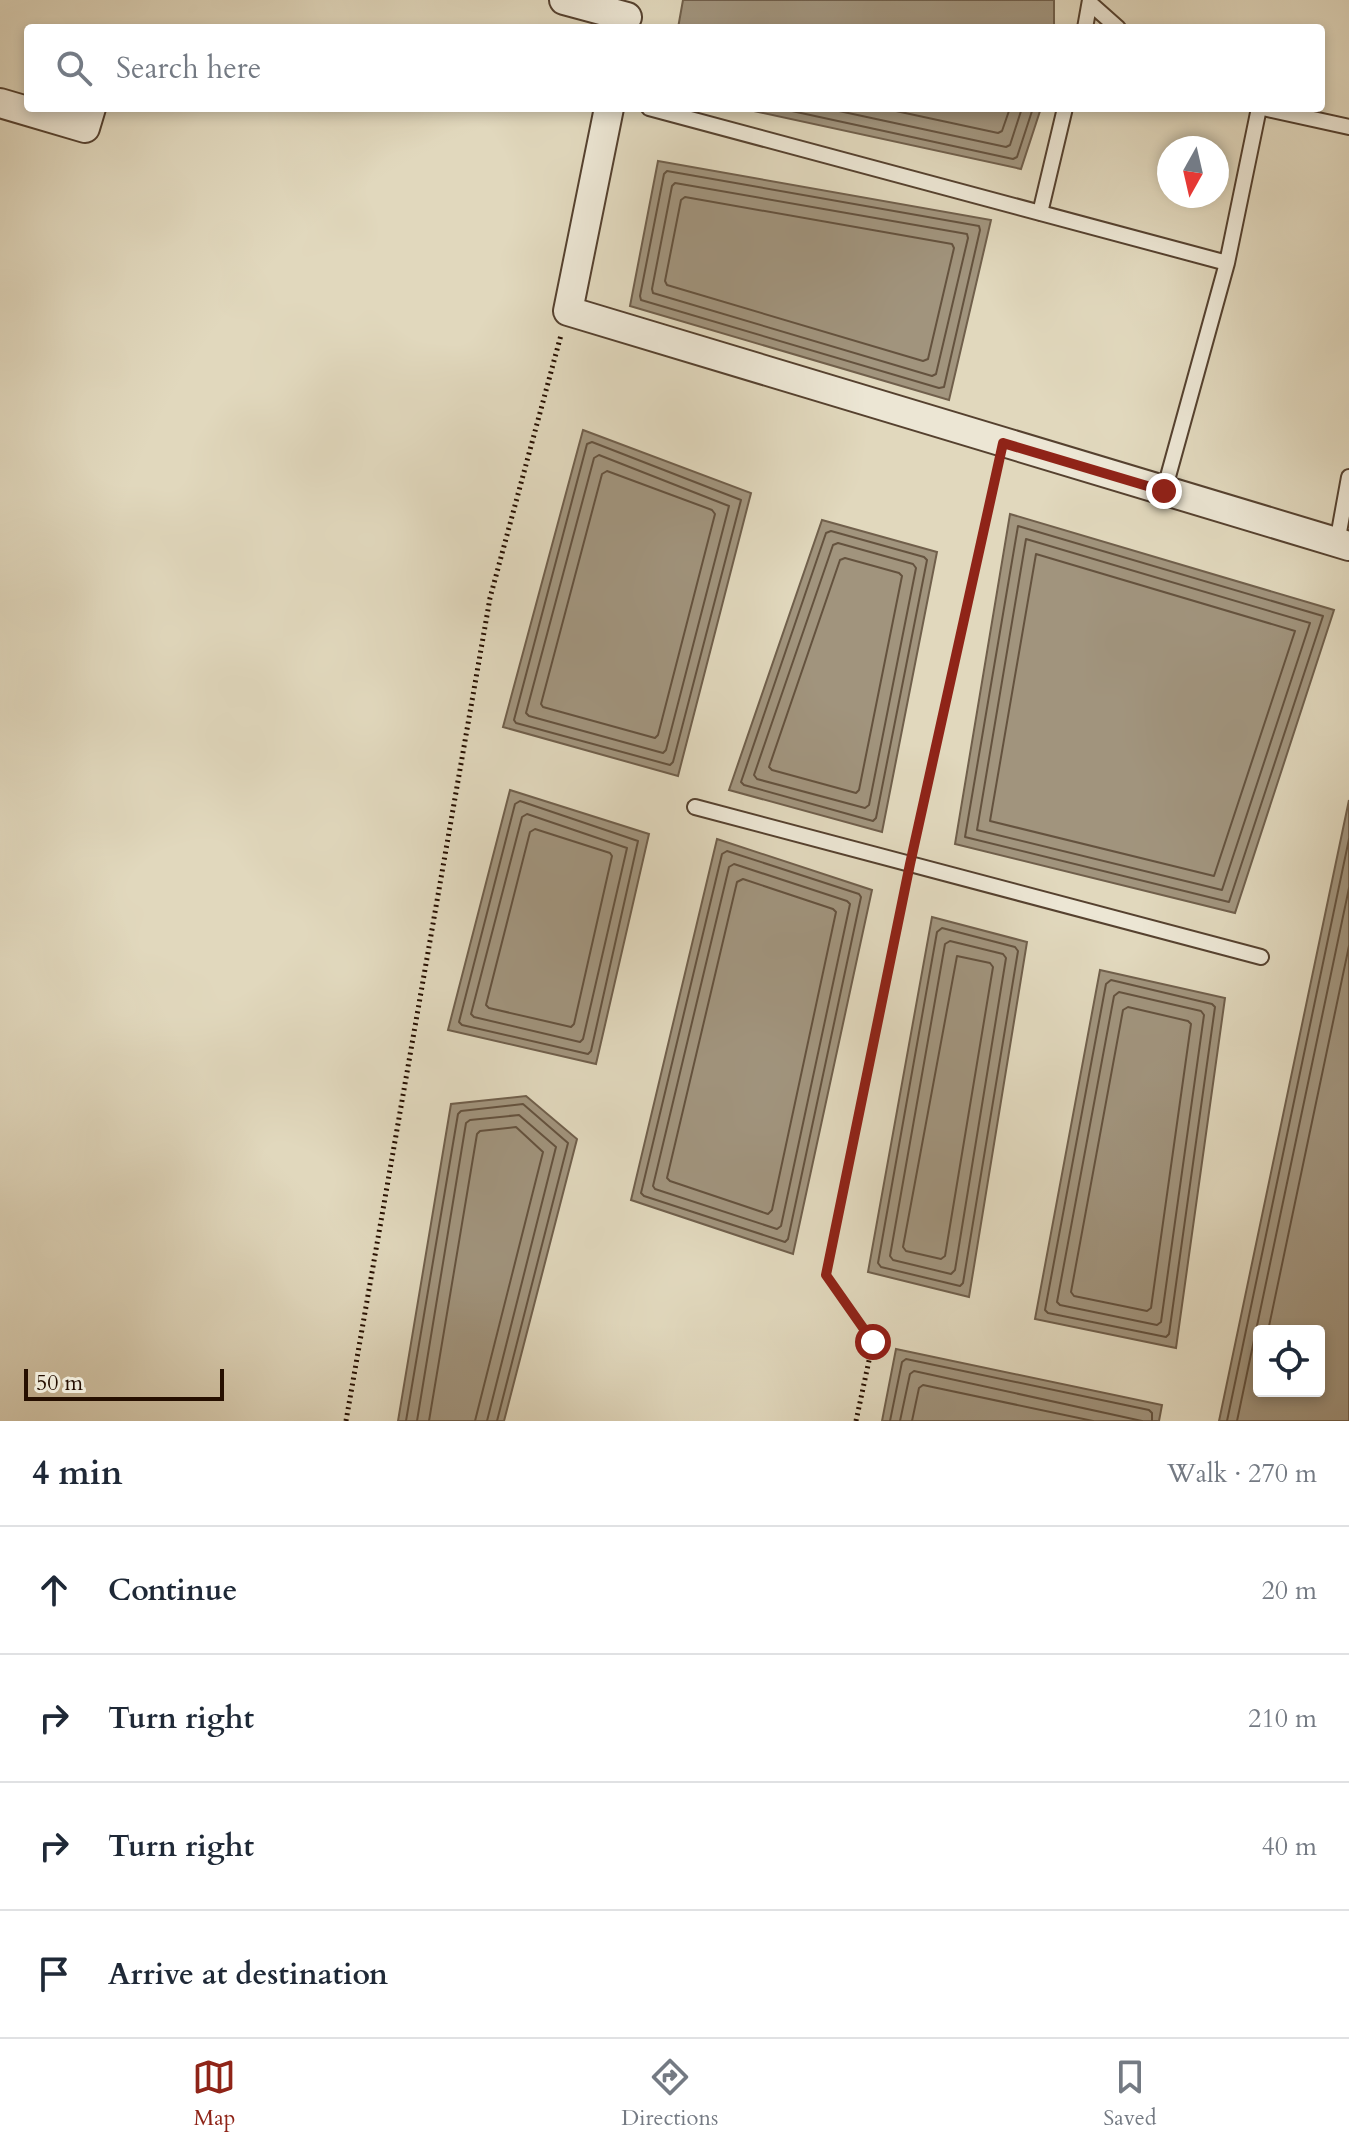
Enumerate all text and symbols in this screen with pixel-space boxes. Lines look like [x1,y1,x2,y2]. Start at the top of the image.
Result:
search box [24,24,1325,112]
icon: search [52,46,96,90]
text: Search here [116,48,261,89]
north arrow [1157,136,1229,208]
route end [1146,473,1182,509]
route start [855,1324,891,1360]
map controls [1253,1325,1325,1397]
button: locate [1253,1325,1325,1397]
scale bar [24,1365,224,1401]
text: 50 m [36,1368,83,1398]
text: 4 min [32,1450,123,1496]
text: Walk · 270 m [1167,1456,1317,1491]
icon: ahead [32,1568,76,1612]
text: Continue [108,1570,237,1611]
text: 20 m [1261,1573,1317,1608]
icon: right [32,1696,76,1740]
text: Turn right [108,1698,254,1739]
text: 210 m [1248,1701,1317,1736]
icon: right [32,1824,76,1868]
text: Turn right [108,1826,254,1867]
text: 40 m [1261,1829,1317,1864]
icon: arrive [32,1952,76,1996]
text: Arrive at destination [108,1954,388,1995]
tab: Map [192,2055,236,2133]
tab: Directions [621,2055,718,2133]
tab: Saved [1103,2055,1157,2133]

